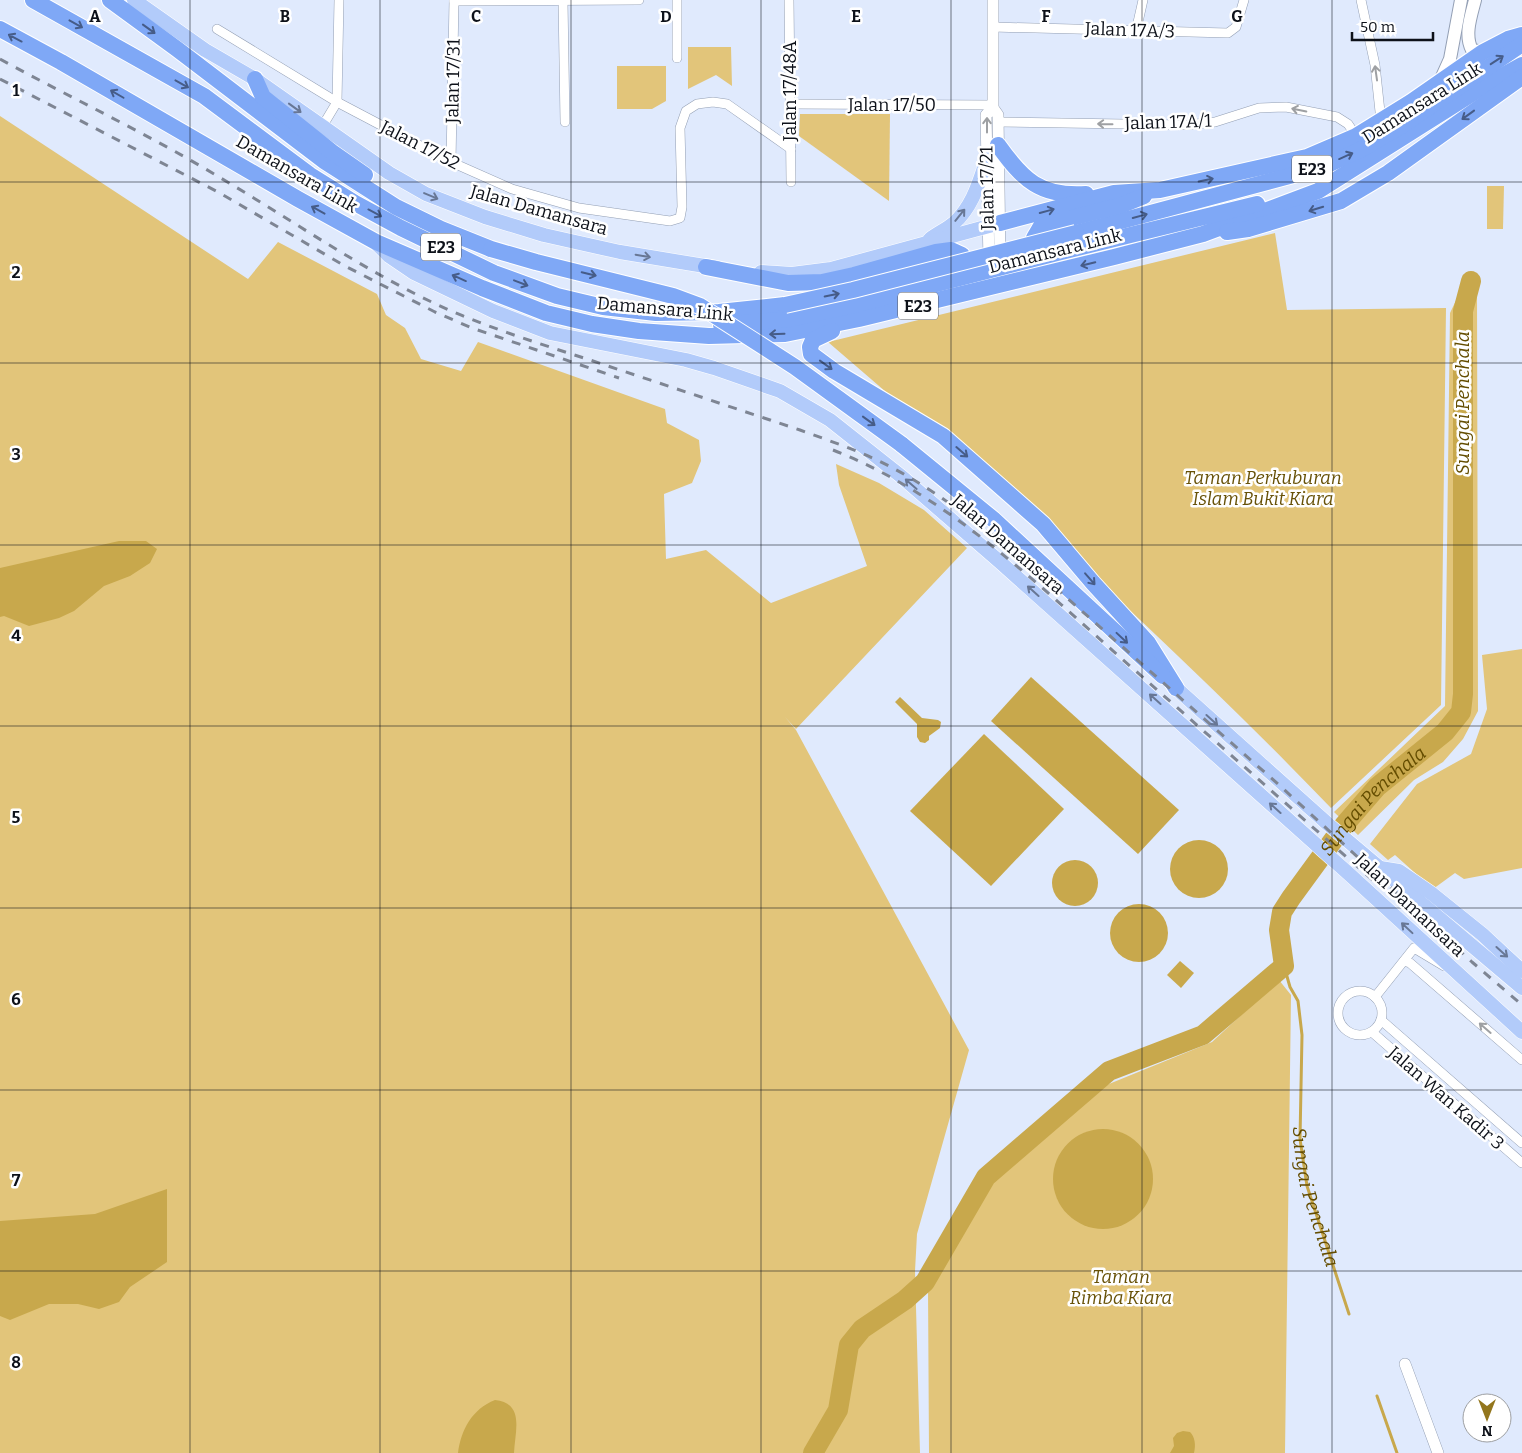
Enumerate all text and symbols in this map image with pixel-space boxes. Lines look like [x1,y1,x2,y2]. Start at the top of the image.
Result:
text: A [89,7,101,26]
text: B [280,7,290,26]
text: C [471,7,481,26]
text: D [660,7,672,26]
text: E [851,7,861,26]
text: F [1042,7,1051,26]
text: G [1231,7,1243,26]
scale bar [1352,10,1433,42]
street label: Jalan 17A/3 [1084,17,1175,43]
text: 50 m [1360,18,1396,36]
one-way arrow [68,19,83,29]
one-way arrow [142,24,156,34]
one-way arrow [9,32,23,42]
street label: Jalan 17/31 [441,38,465,124]
street label: Jalan 17/48A [779,41,801,142]
one-way arrow [1490,55,1504,65]
street label: Damansara Link [1358,57,1486,149]
one-way arrow [1371,65,1381,81]
one-way arrow [174,80,189,89]
text: 1 [13,81,20,100]
one-way arrow [110,88,124,98]
street label: Jalan 17/50 [847,94,936,116]
one-way arrow [288,103,302,113]
one-way arrow [1292,104,1308,114]
street label: Jalan 17A/1 [1123,109,1213,135]
one-way arrow [1462,110,1475,121]
street label: Jalan 17/52 [376,115,463,174]
one-way arrow [982,118,992,134]
one-way arrow [1097,119,1113,129]
street label: Damansara Link [232,130,362,218]
street label: Jalan 17/21 [975,145,999,231]
one-way arrow [1338,151,1353,161]
road number: E23 [1292,156,1332,182]
one-way arrow [1197,175,1213,185]
street label: Jalan Damansara [467,180,610,240]
one-way arrow [423,191,438,201]
one-way arrow [1308,204,1324,214]
one-way arrow [311,205,326,214]
one-way arrow [1038,205,1054,215]
one-way arrow [367,209,381,219]
one-way arrow [954,209,965,222]
one-way arrow [1131,211,1147,220]
street label: Damansara Link [986,224,1125,278]
road number: E23 [421,233,461,260]
one-way arrow [635,251,651,261]
one-way arrow [1080,260,1096,269]
text: 2 [11,263,21,282]
one-way arrow [581,270,597,279]
one-way arrow [452,273,467,283]
one-way arrow [513,279,529,288]
one-way arrow [824,290,840,299]
street label: Damansara Link [596,292,735,326]
road number: E23 [898,292,938,320]
one-way arrow [769,329,786,339]
water label: Sungai Penchala [1451,331,1474,475]
one-way arrow [819,360,833,370]
one-way arrow [862,416,876,426]
text: 3 [11,445,21,464]
one-way arrow [956,447,969,458]
park label: Taman Perkuburan Islam Bukit Kiara [1184,467,1342,510]
one-way arrow [904,479,917,490]
street label: Jalan Damansara [947,489,1069,599]
one-way arrow [1084,572,1096,585]
one-way arrow [1027,585,1040,597]
text: 4 [11,626,21,645]
one-way arrow [1115,632,1128,644]
one-way arrow [1148,693,1161,705]
one-way arrow [1205,715,1218,726]
water label: Sungai Penchala [1315,741,1431,860]
one-way arrow [1269,802,1282,814]
text: 5 [12,808,21,827]
street label: Jalan Damansara [1350,848,1469,961]
one-way arrow [1401,922,1414,934]
one-way arrow [1495,947,1508,958]
text: 6 [11,990,21,1009]
one-way arrow [1479,1023,1492,1034]
street label: Jalan Wan Kadir 3 [1383,1041,1509,1154]
water label: Sungai Penchala [1288,1127,1344,1270]
text: 7 [12,1171,21,1190]
park label: Taman Rimba Kiara [1070,1266,1172,1309]
text: 8 [11,1353,21,1372]
north arrow [1462,1393,1512,1443]
text: N [1481,1422,1492,1439]

